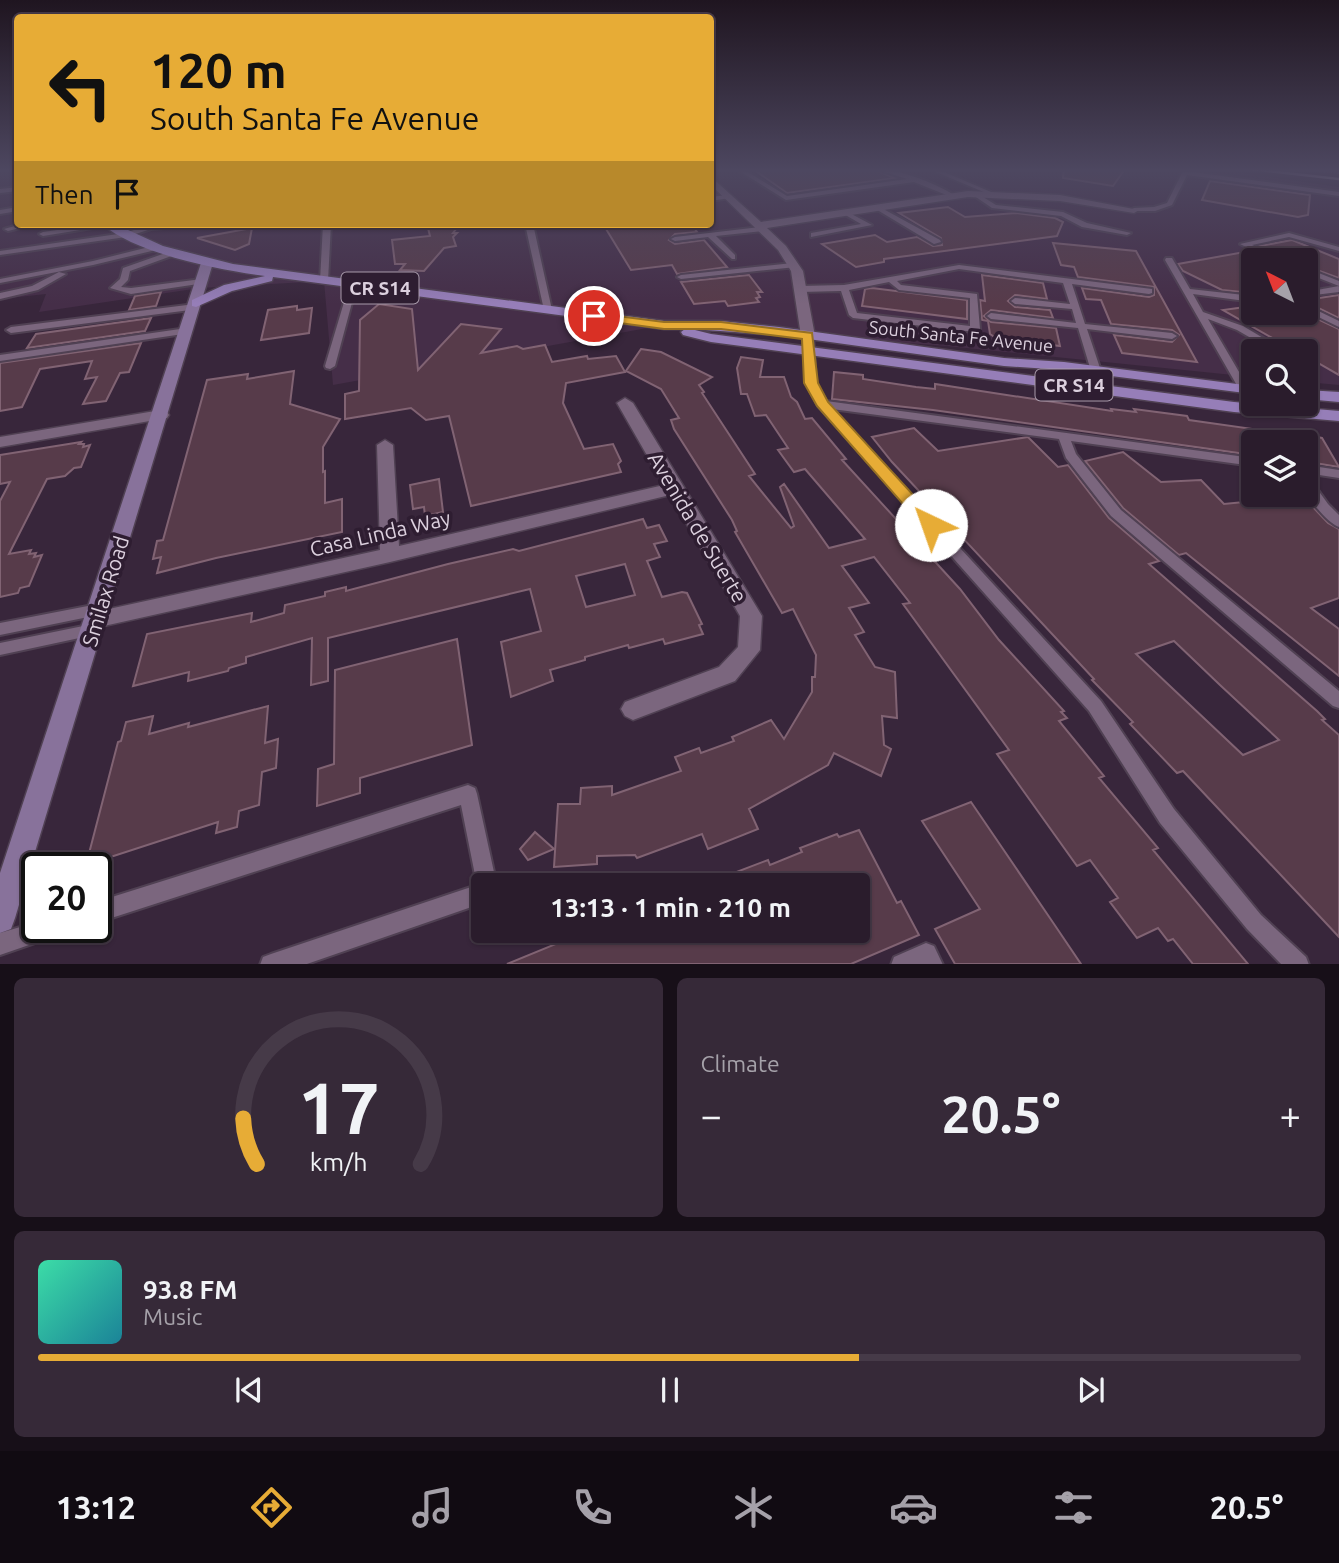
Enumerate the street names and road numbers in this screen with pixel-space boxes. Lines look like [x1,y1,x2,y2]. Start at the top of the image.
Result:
road number: CR S14 [342,272,418,304]
street label: South Santa Fe Avenue [868,316,1054,356]
road number: CR S14 [1036,370,1112,400]
street label: Avenida de Suerte [644,447,752,607]
street label: Casa Linda Way [307,505,453,561]
street label: Smilax Road [77,533,133,649]

